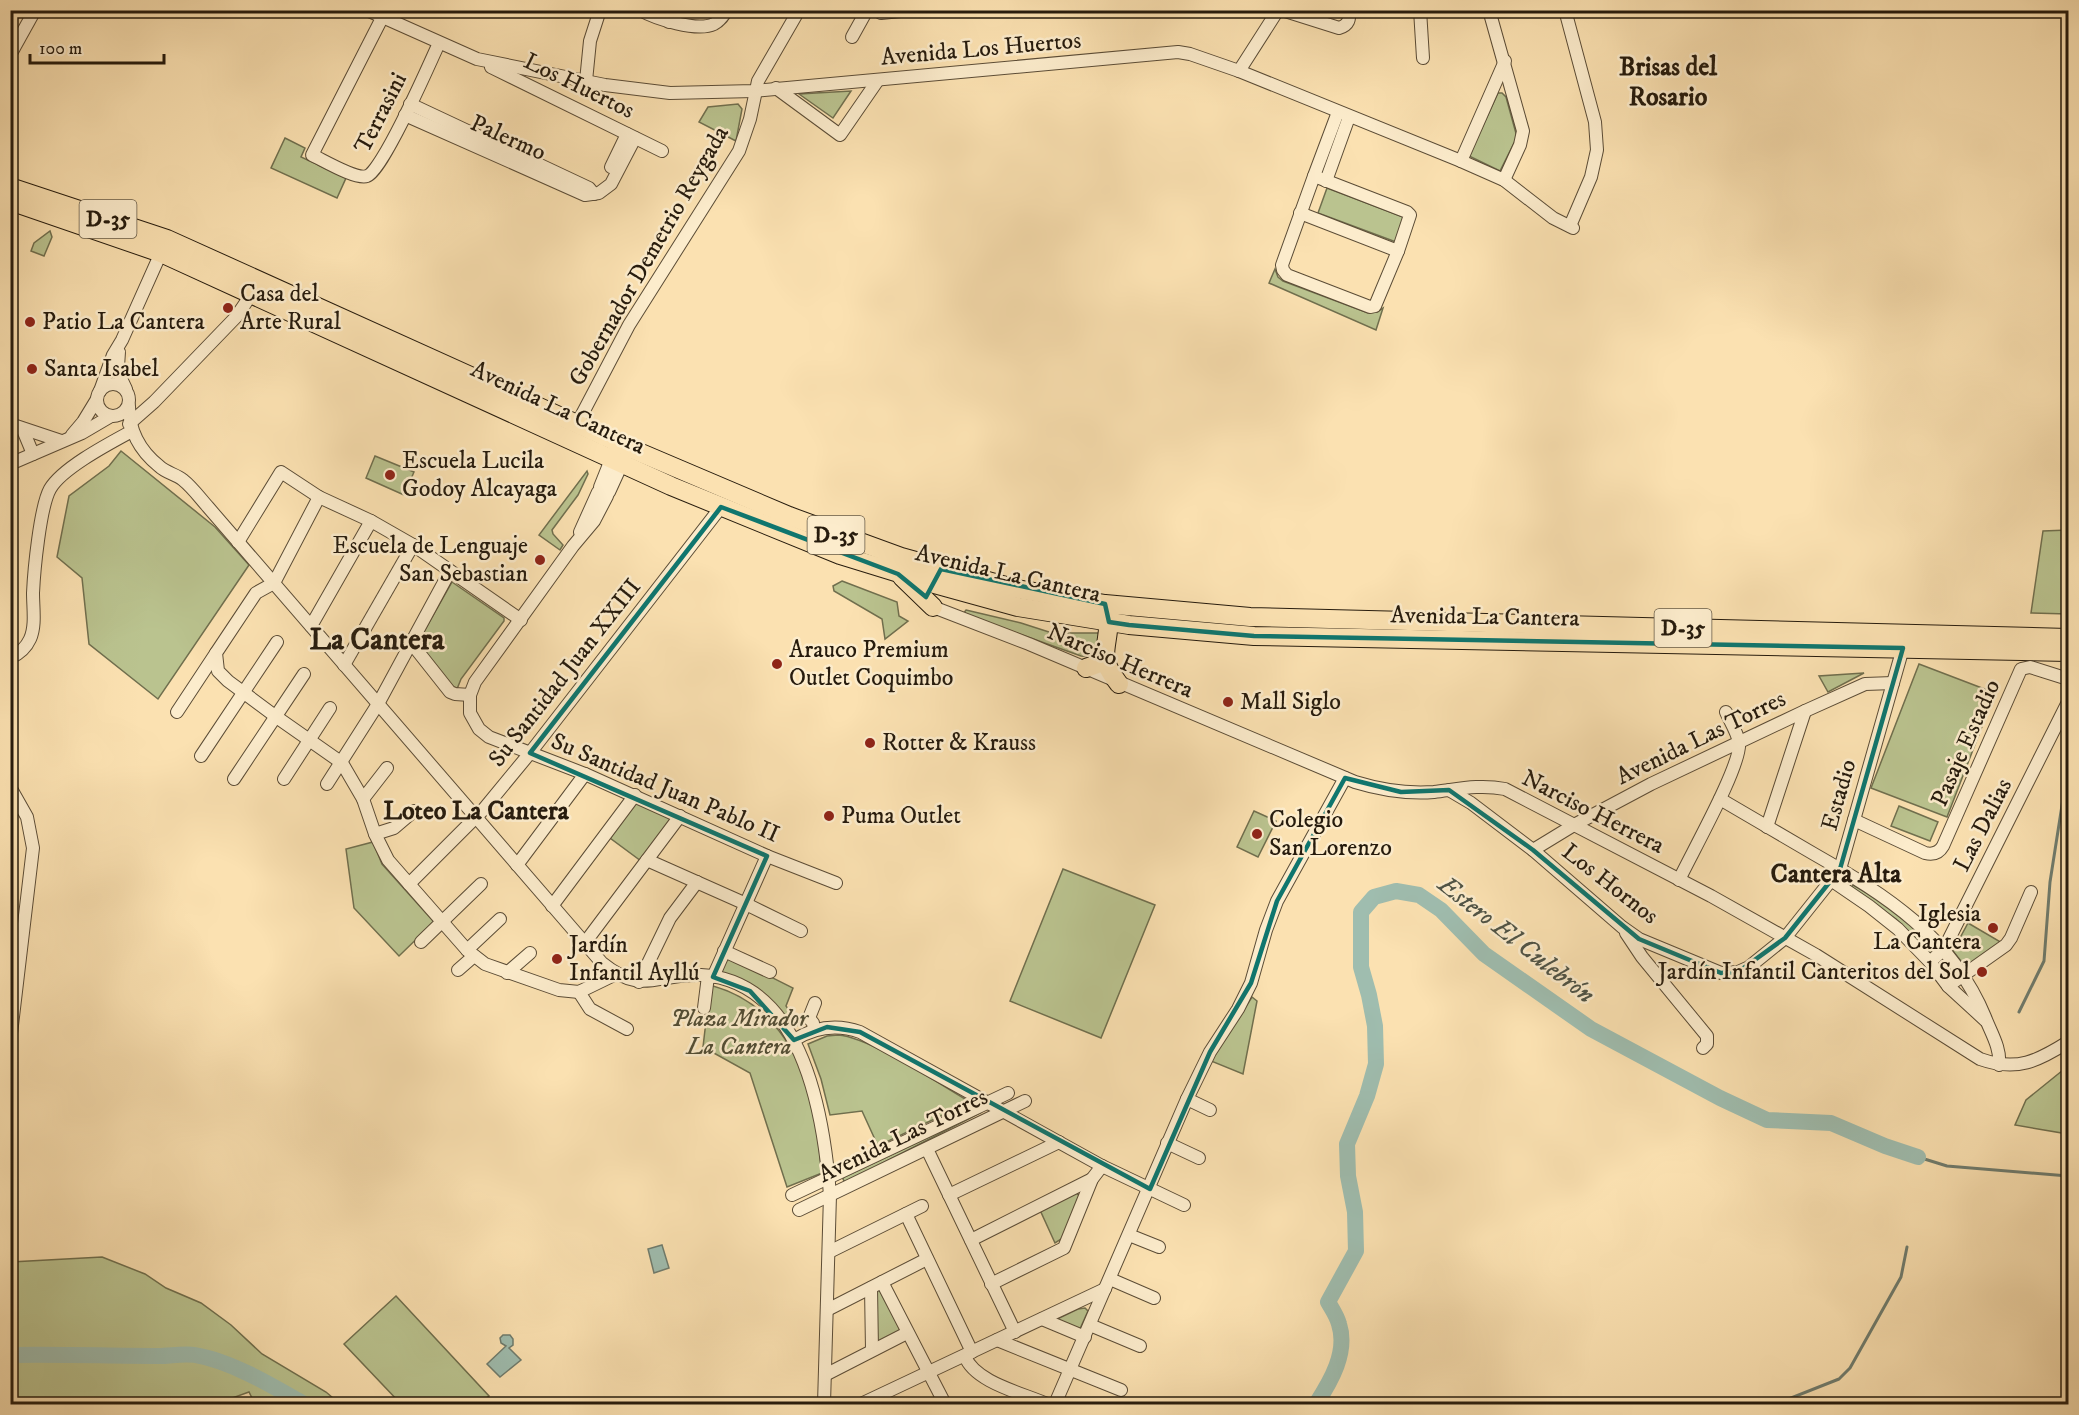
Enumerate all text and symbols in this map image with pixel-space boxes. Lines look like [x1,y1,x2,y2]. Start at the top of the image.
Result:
street label: Avenida Los Huertos [880,25,1082,73]
scale bar [30,27,164,65]
text: 100 m [39,38,82,60]
street label: Los Huertos [519,46,639,126]
district label: Brisas del Rosario [1619,51,1718,114]
street label: Terrasini [348,68,414,158]
street label: Palermo [465,108,551,168]
street label: Gobernador Demetrio Reygada [562,120,736,391]
road number: D-35 [80,200,136,238]
place label: Casa del Arte Rural [240,279,342,337]
marker: Casa del Arte Rural [221,301,235,315]
place label: Patio La Cantera [42,307,206,337]
marker: Patio La Cantera [23,315,37,329]
place label: Santa Isabel [44,354,159,384]
street label: Avenida La Cantera [466,354,651,462]
marker: Santa Isabel [25,362,39,376]
place label: Escuela Lucila Godoy Alcayaga [402,446,558,504]
marker: Escuela Lucila Godoy Alcayaga [383,468,397,482]
road number: D-35 [808,516,864,554]
place label: Escuela de Lenguaje San Sebastian [333,531,528,589]
street label: Avenida La Cantera [912,538,1104,610]
marker: Escuela de Lenguaje San Sebastian [533,553,547,567]
street label: Su Santidad Juan XXIII [482,573,648,773]
street label: Avenida La Cantera [1390,600,1581,634]
road number: D-35 [1654,609,1712,647]
street label: Narciso Herrera [1042,617,1198,706]
district label: La Cantera [310,622,446,659]
place label: Arauco Premium Outlet Coquimbo [789,635,953,693]
marker: Arauco Premium Outlet Coquimbo [770,657,784,671]
street label: Pasaje Estadio [1925,675,2007,811]
street label: Avenida Las Torres [1611,684,1791,792]
place label: Mall Siglo [1240,687,1341,717]
marker: Mall Siglo [1221,695,1235,709]
street label: Su Santidad Juan Pablo II [546,726,784,850]
place label: Rotter & Krauss [882,728,1036,758]
marker: Rotter & Krauss [863,736,877,750]
street label: Estadio [1815,756,1863,834]
street label: Narciso Herrera [1517,763,1670,861]
street label: Las Dalias [1947,773,2019,877]
district label: Loteo La Cantera [383,795,570,828]
place label: Puma Outlet [841,801,961,831]
place label: Colegio San Lorenzo [1269,805,1392,863]
marker: Puma Outlet [822,809,836,823]
marker: Colegio San Lorenzo [1250,827,1264,841]
street label: Los Hornos [1556,837,1664,931]
district label: Cantera Alta [1771,858,1902,891]
water label: Estero El Culebrón [1430,867,1601,1011]
place label: Iglesia La Cantera [1873,899,1982,957]
marker: Iglesia La Cantera [1986,921,2000,935]
place label: Jardín Infantil Ayllú [567,930,700,988]
marker: Jardín Infantil Ayllú [550,952,564,966]
place label: Jardín Infantil Canteritos del Sol [1656,957,1971,987]
marker: Jardín Infantil Canteritos del Sol [1975,965,1989,979]
park label: Plaza Mirador La Cantera [670,1004,810,1062]
street label: Avenida Las Torres [813,1082,993,1190]

